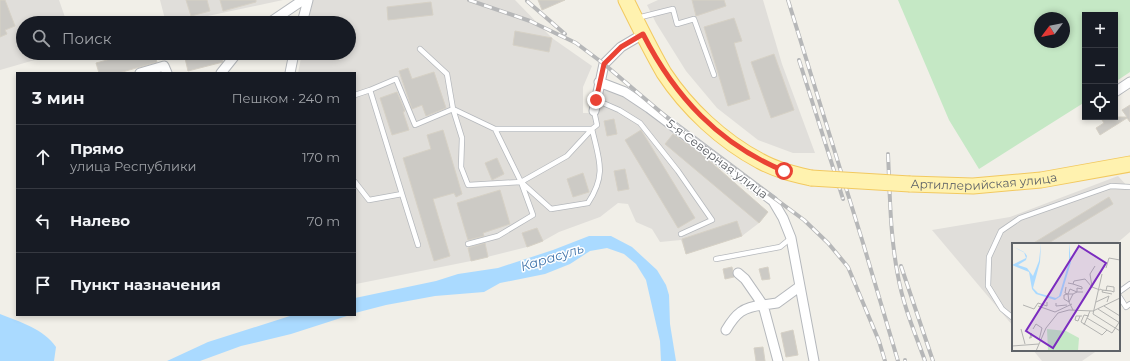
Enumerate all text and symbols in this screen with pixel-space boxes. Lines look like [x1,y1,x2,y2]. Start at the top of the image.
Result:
north arrow [1034,12,1070,48]
map controls [1082,12,1118,120]
button: + [1082,12,1118,48]
search box [16,16,356,60]
icon: search [30,27,52,49]
text: Поиск [62,29,111,48]
button: − [1082,48,1118,84]
button: locate [1082,84,1118,120]
text: 3 мин [32,88,85,108]
text: Пешком · 240 m [232,90,340,106]
route end [587,91,605,109]
street label: 5-я Северная улица [664,116,771,202]
text: Прямо [70,139,124,158]
icon: ahead [32,146,54,168]
text: 170 m [302,149,340,165]
text: улица Республики [70,158,197,174]
route start [775,162,793,180]
street label: Артиллерийская улица [910,169,1058,193]
icon: left [32,210,54,232]
text: Налево [70,211,130,230]
text: 70 m [307,213,340,229]
water label: Карасуль [518,240,586,274]
inset map [1012,243,1120,351]
icon: arrive [32,274,54,296]
text: Пункт назначения [70,275,221,294]

